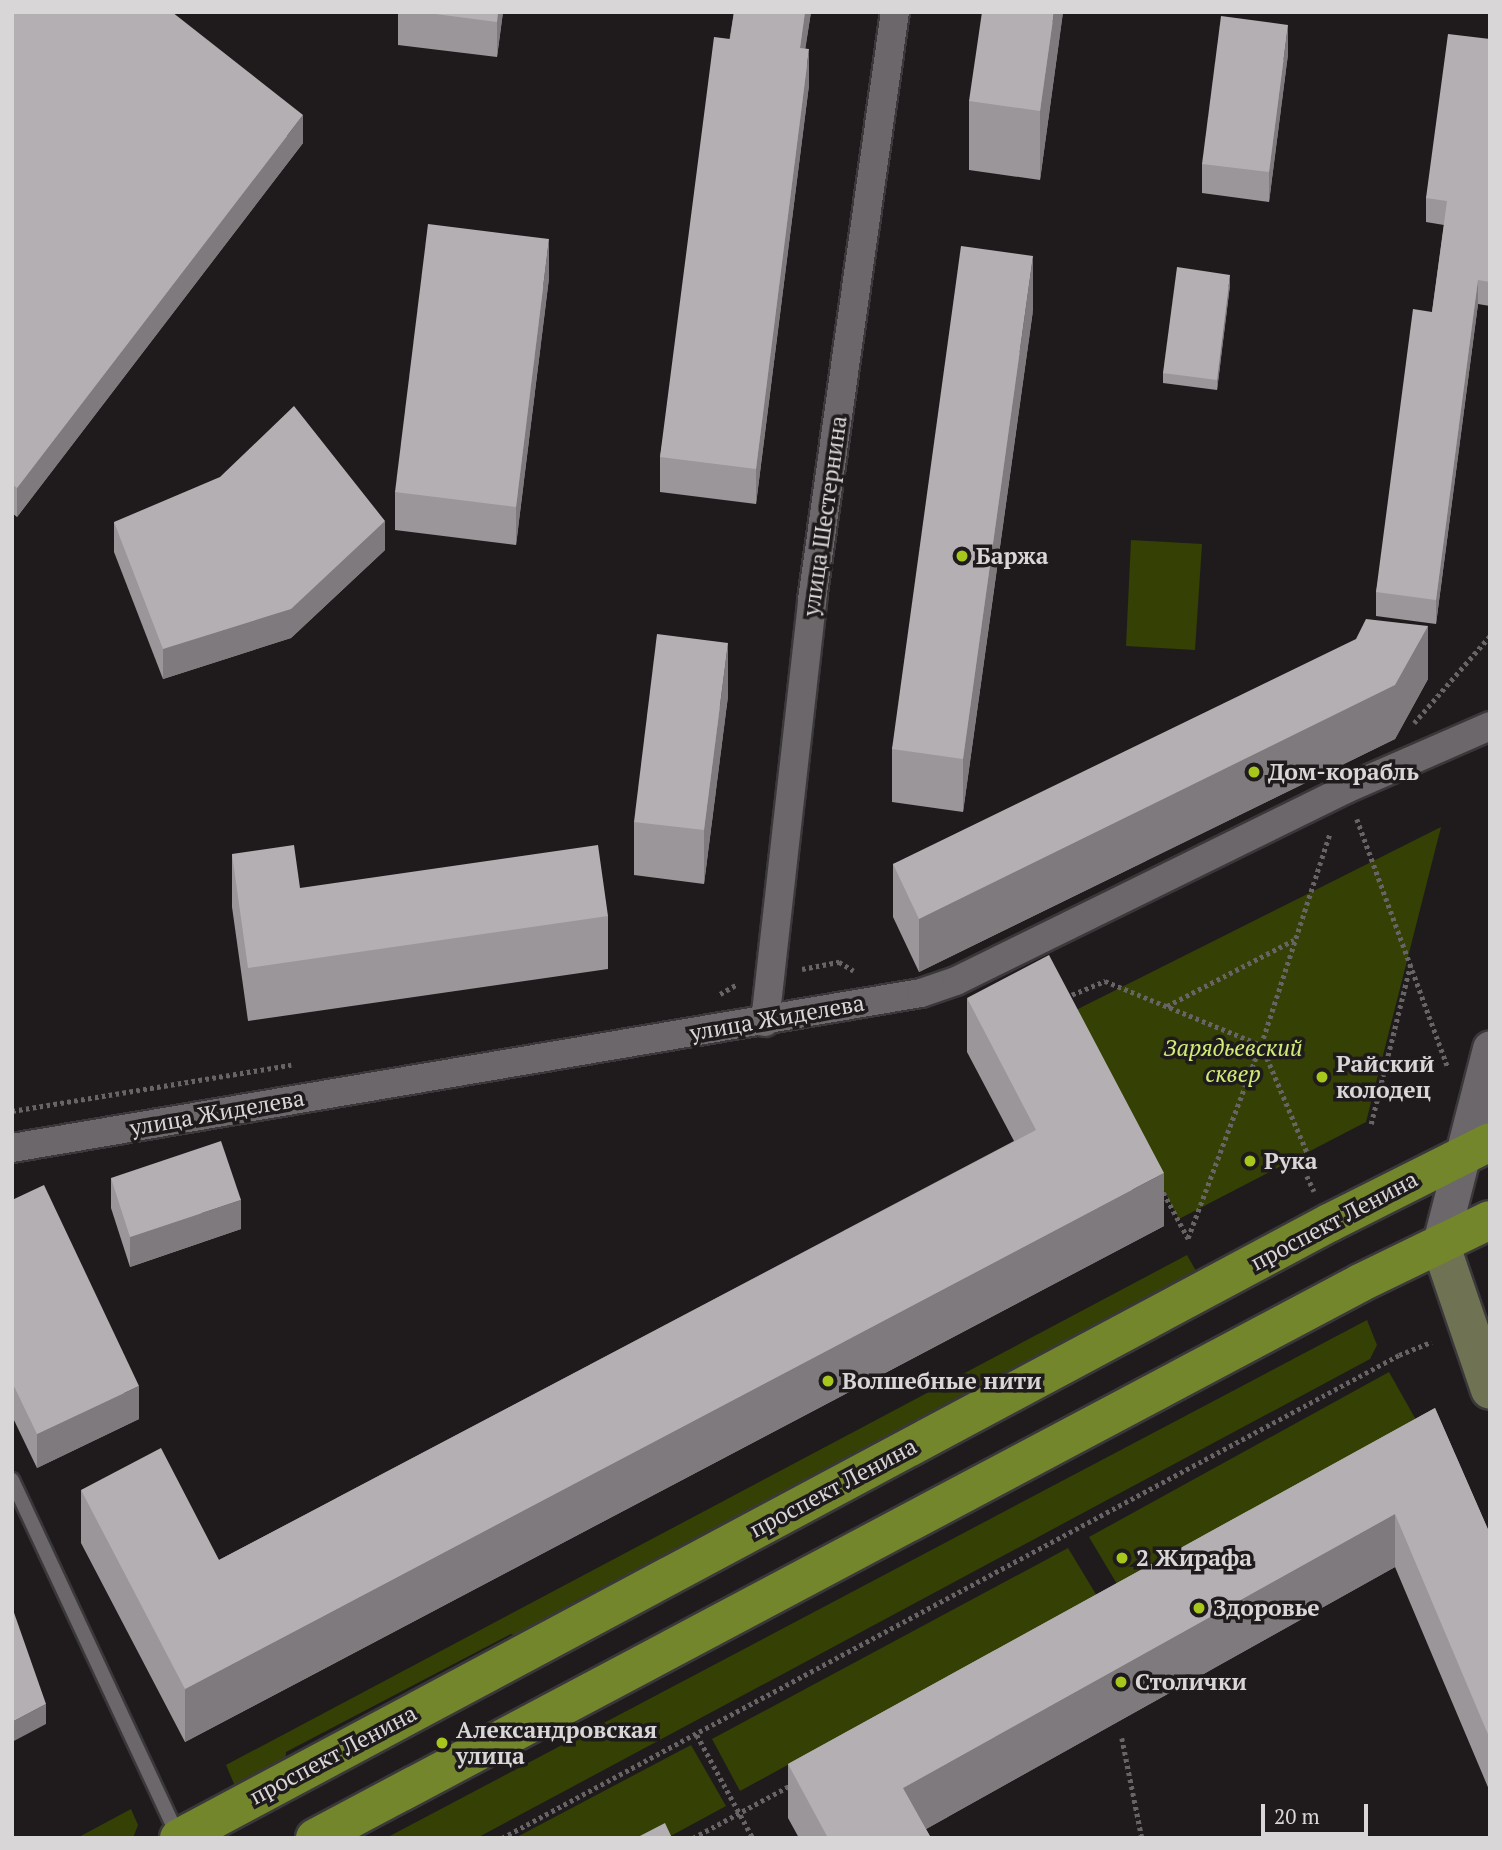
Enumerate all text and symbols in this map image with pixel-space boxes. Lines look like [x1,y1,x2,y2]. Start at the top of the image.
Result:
street label: улица Шестернина [797,414,853,618]
place label: Баржа [976,542,1048,570]
marker: Баржа [954,548,970,564]
place label: Дом-корабль [1268,758,1419,786]
marker: Дом-корабль [1246,764,1262,780]
street label: улица Жиделева [687,989,867,1047]
park label: Зарядьевский сквер [1164,1034,1302,1088]
place label: Райский колодец [1336,1050,1434,1104]
marker: Райский колодец [1314,1069,1330,1085]
street label: улица Жиделева [127,1084,307,1142]
place label: Рука [1264,1147,1318,1175]
marker: Рука [1242,1153,1258,1169]
street label: проспект Ленина [1245,1165,1423,1277]
place label: Волшебные нити [842,1367,1042,1395]
marker: Волшебные нити [820,1373,836,1389]
street label: проспект Ленина [744,1432,922,1544]
place label: 2 Жирафа [1136,1544,1252,1572]
marker: 2 Жирафа [1114,1550,1130,1566]
place label: Здоровье [1213,1594,1320,1622]
marker: Здоровье [1191,1600,1207,1616]
place label: Столички [1135,1668,1247,1696]
marker: Столички [1113,1674,1129,1690]
street label: проспект Ленина [244,1699,422,1811]
place label: Александровская улица [456,1716,657,1770]
marker: Александровская улица [434,1735,450,1751]
scale bar [1264,1790,1371,1834]
text: 20 m [1274,1802,1320,1830]

